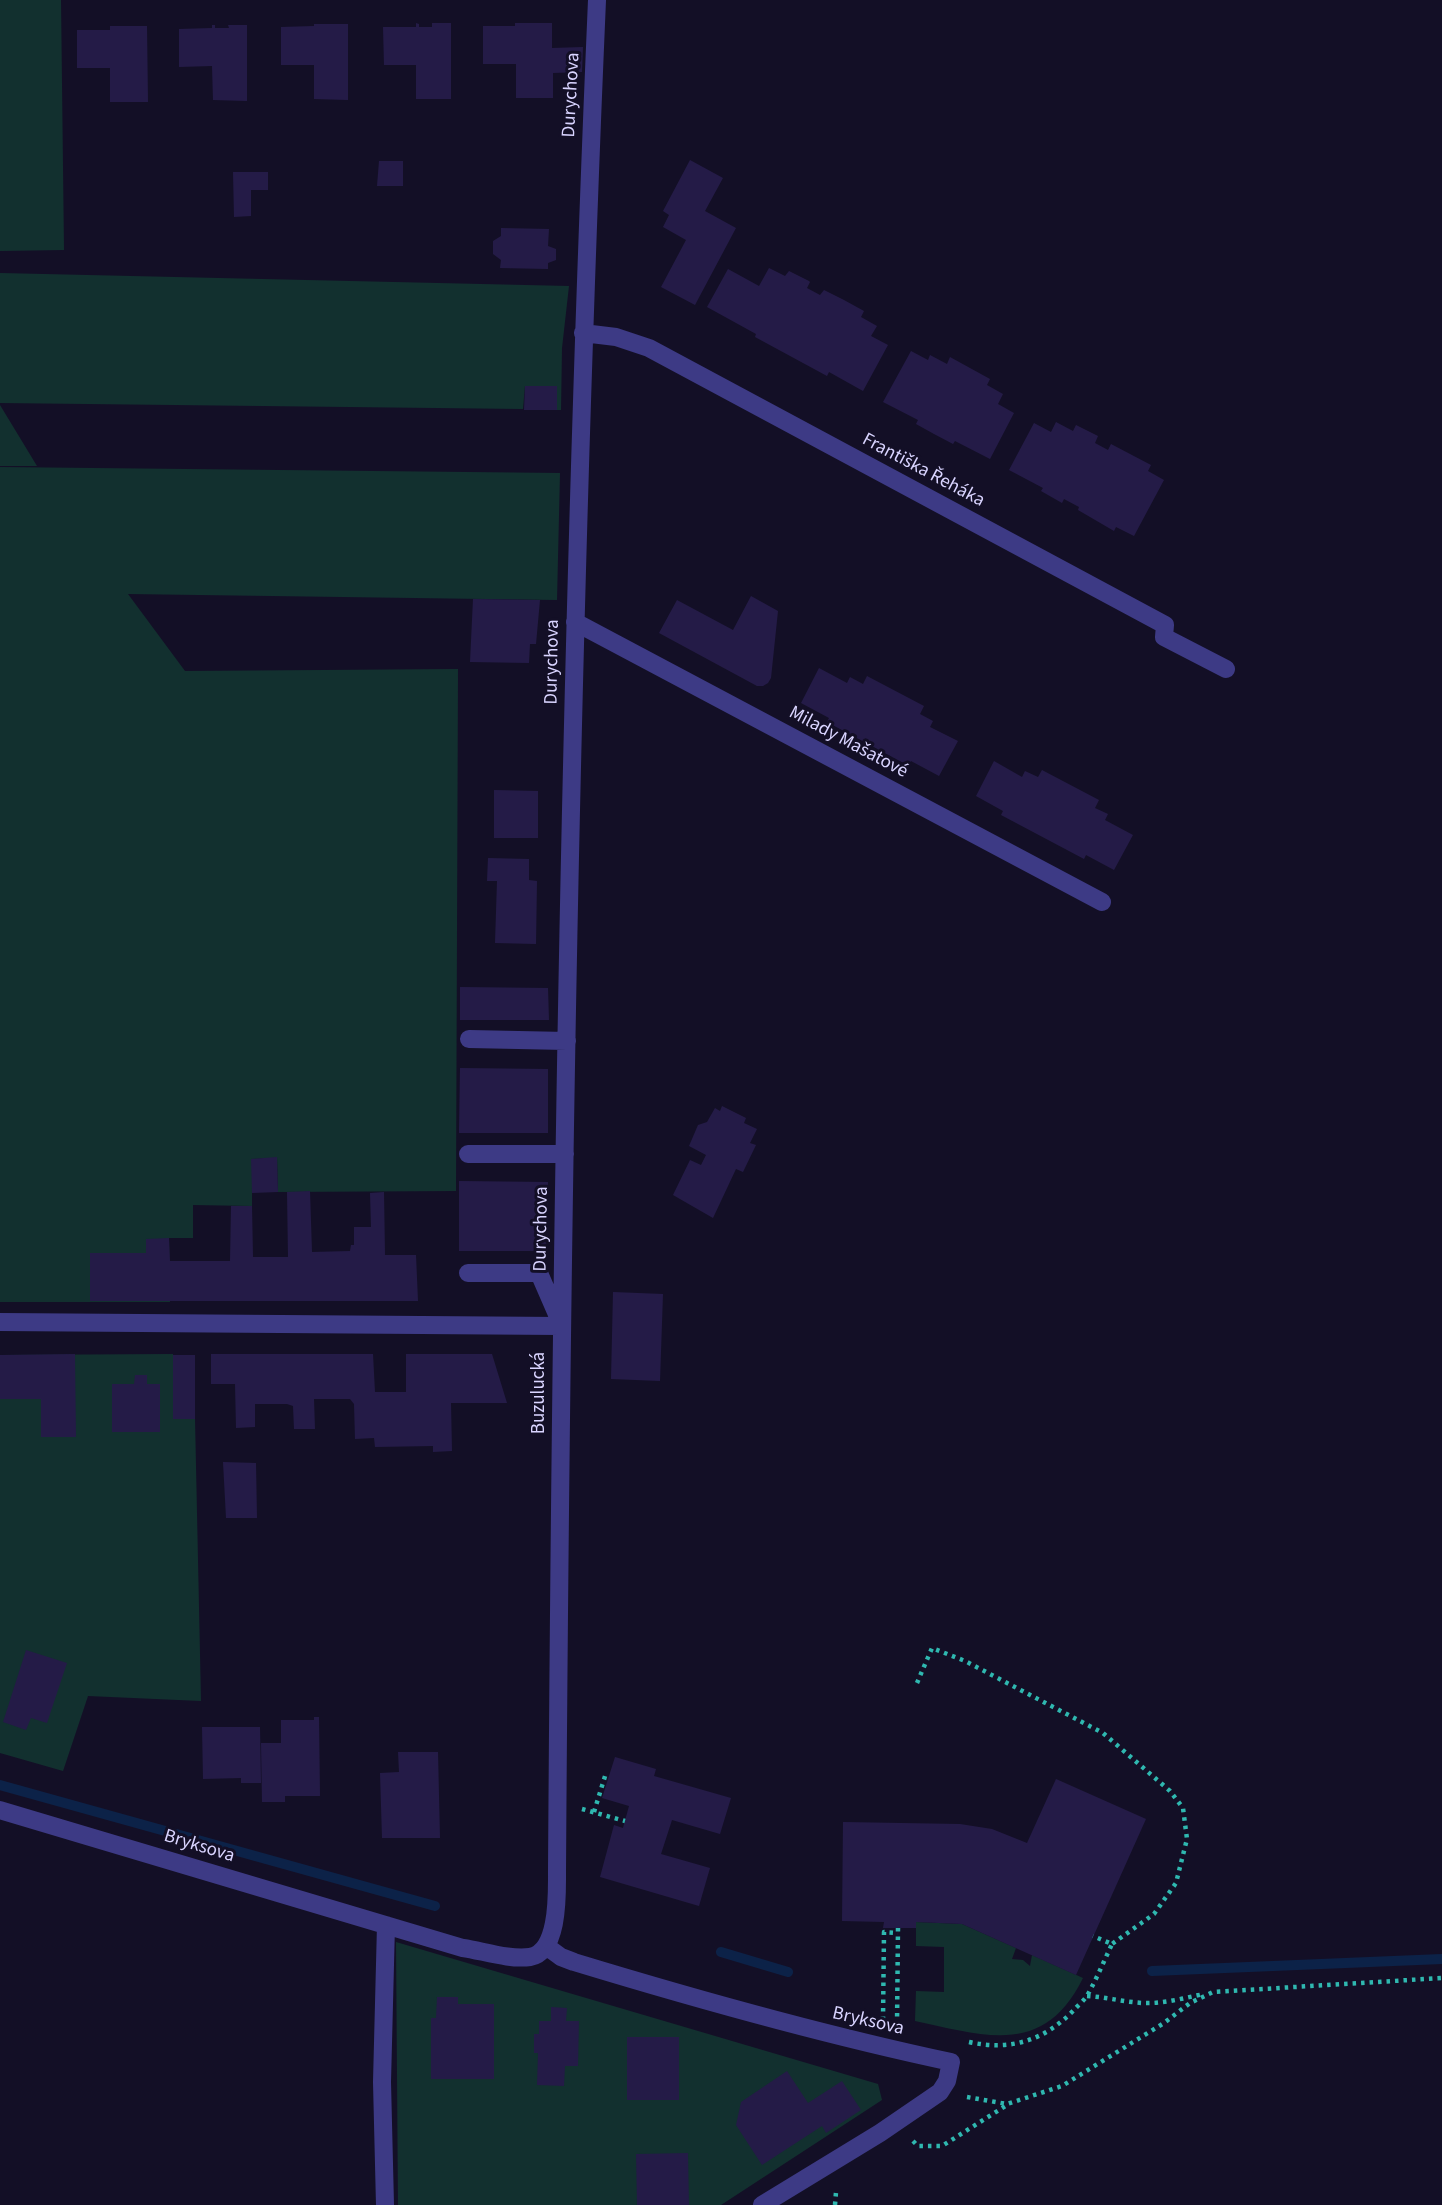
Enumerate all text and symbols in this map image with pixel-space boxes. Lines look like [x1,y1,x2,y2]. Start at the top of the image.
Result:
street label: Durychova [558,52,586,138]
street label: Františka Řeháka [858,429,988,513]
street label: Durychova [541,619,565,705]
street label: Milady Mašatové [785,702,911,784]
street label: Durychova [530,1186,554,1272]
street label: Buzulucká [529,1352,551,1434]
street label: Bryksova [161,1825,237,1869]
street label: Bryksova [830,2003,906,2041]

